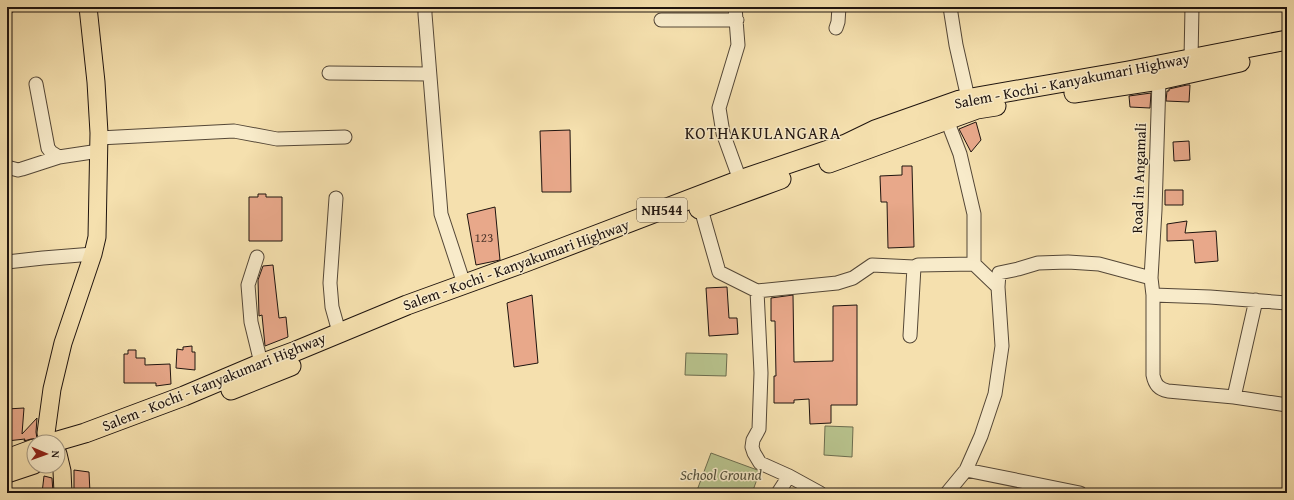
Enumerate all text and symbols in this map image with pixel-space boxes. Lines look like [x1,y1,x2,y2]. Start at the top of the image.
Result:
street label: Salem - Kochi - Kanyakumari Highway [952,47,1192,114]
district label: KOTHAKULANGARA [685,120,841,145]
street label: Road in Angamali [1126,122,1151,234]
road number: NH544 [637,198,687,222]
street label: Salem - Kochi - Kanyakumari Highway [400,214,632,315]
house number: 123 [475,228,493,247]
street label: Salem - Kochi - Kanyakumari Highway [99,327,329,436]
north arrow [26,434,66,474]
text: N [48,450,64,459]
park label: School Ground [680,464,762,485]

